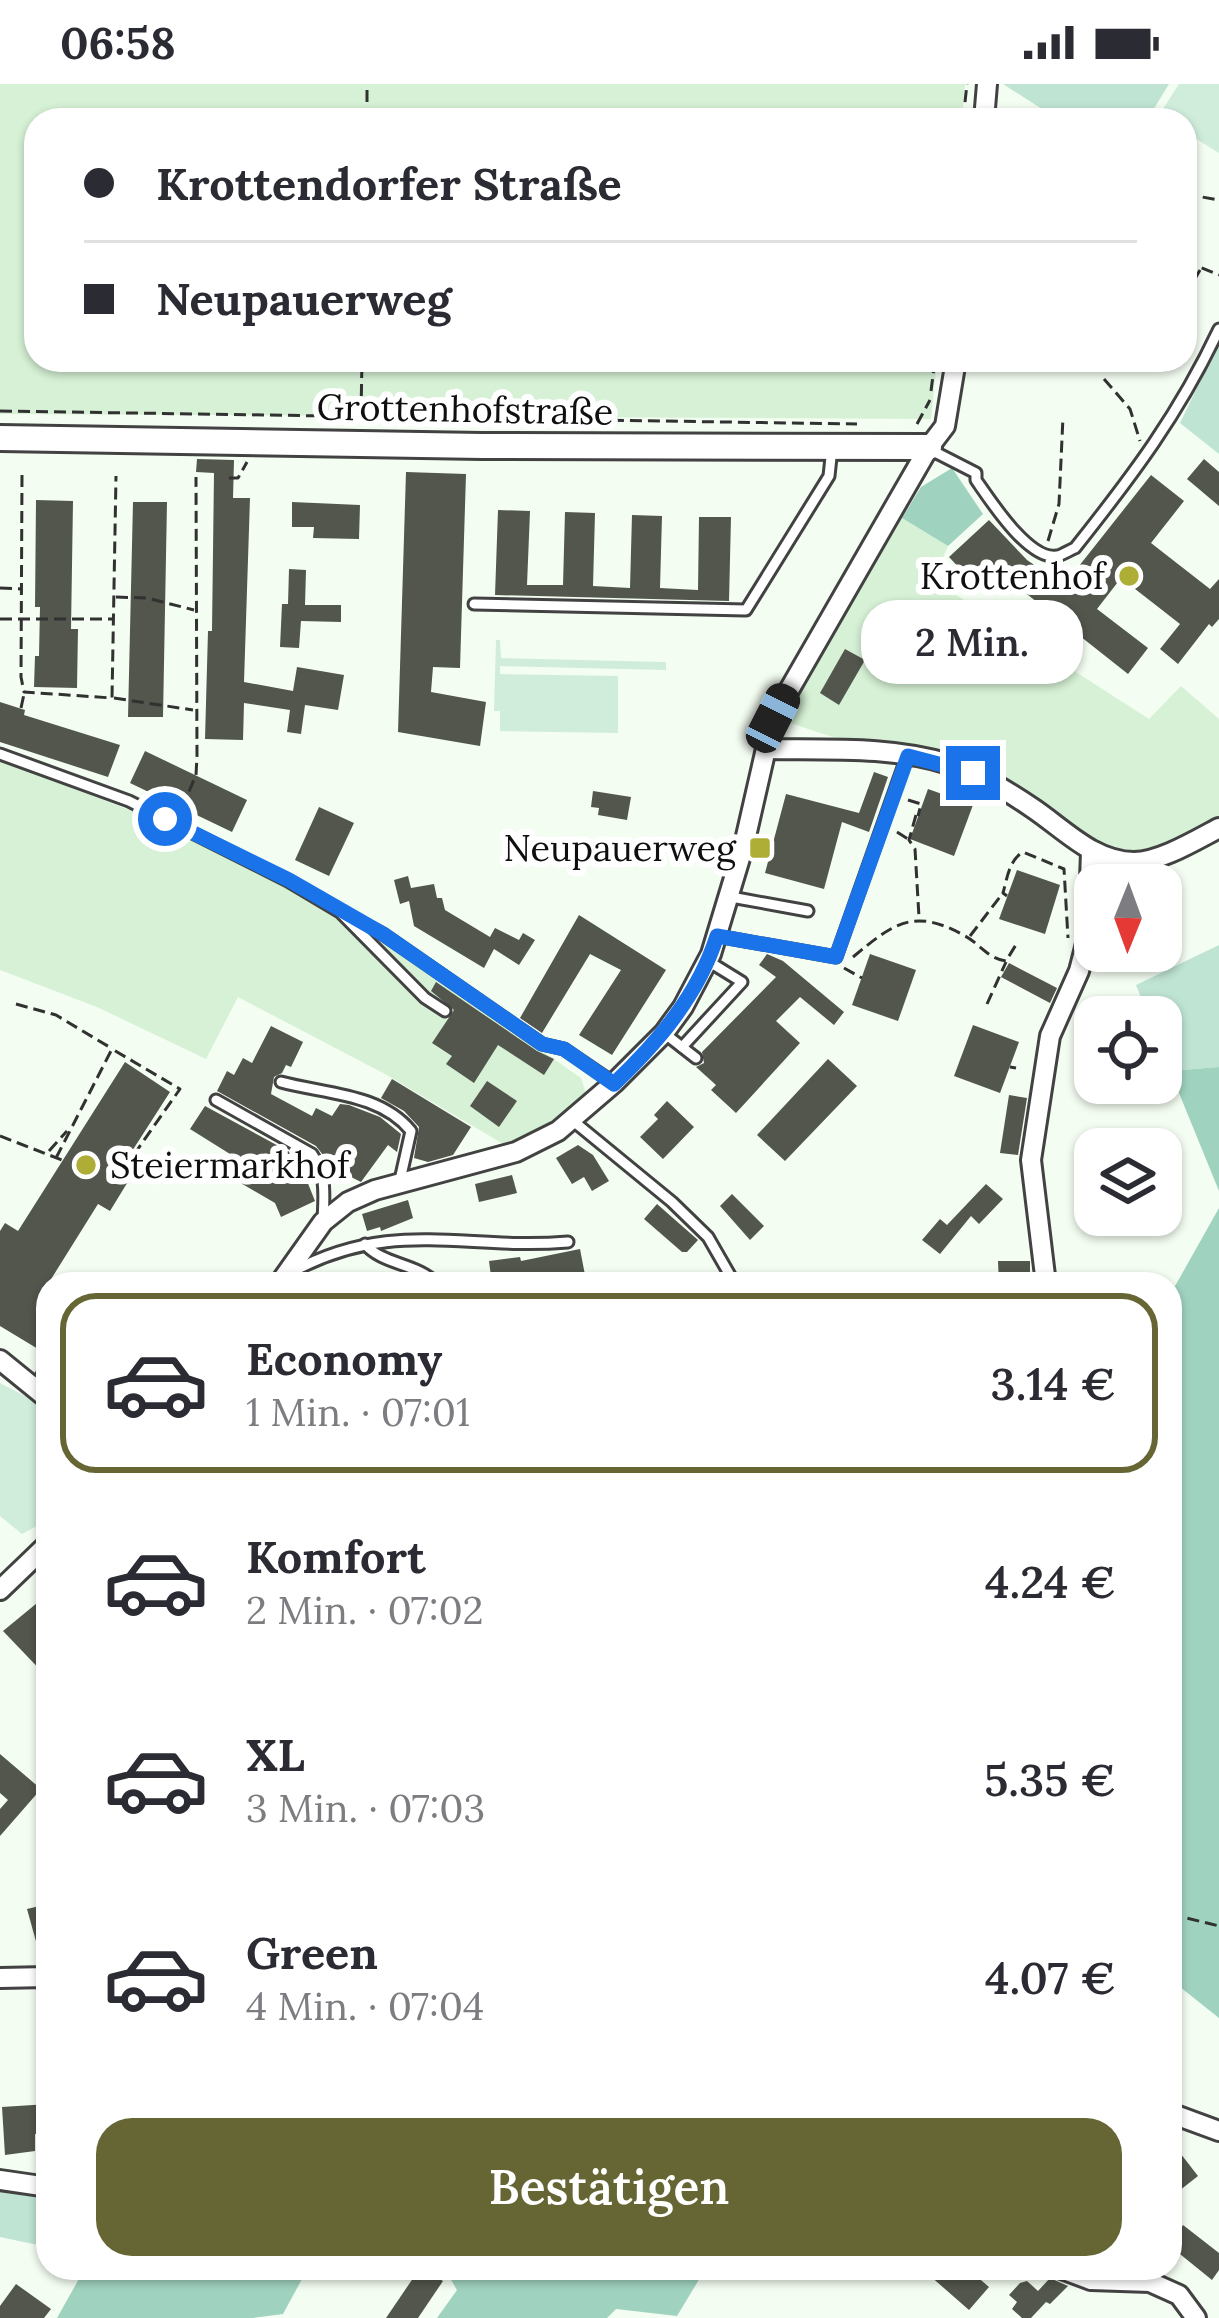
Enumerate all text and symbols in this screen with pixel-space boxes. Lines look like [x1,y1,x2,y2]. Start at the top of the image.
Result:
text: 06:58 [60,14,176,71]
text: Krottendorfer Straße [156,155,622,212]
text: Neupauerweg [156,270,452,327]
street label: Grottenhofstraße [316,383,614,435]
place label: Krottenhof [920,553,1108,599]
marker: Krottenhof [1116,563,1142,589]
callout: 2 Min. [862,599,1084,683]
text: 2 Min. [915,617,1029,667]
car [741,678,805,758]
route end [946,746,1000,800]
route start [138,792,192,846]
place label: Neupauerweg [503,825,737,871]
marker: Neupauerweg [747,835,773,861]
north arrow [1074,864,1182,972]
map controls [1074,864,1182,1236]
button: locate [1074,996,1182,1104]
button: layers [1074,1128,1182,1236]
place label: Steiermarkhof [110,1142,352,1188]
marker: Steiermarkhof [73,1152,99,1178]
icon: car [102,1329,210,1437]
text: Economy [246,1330,442,1387]
text: 3.14 € [990,1355,1116,1412]
text: 1 Min. · 07:01 [246,1387,470,1437]
icon: car [102,1527,210,1635]
text: Komfort [246,1528,426,1585]
text: 4.24 € [985,1553,1116,1610]
text: 2 Min. · 07:02 [246,1585,483,1635]
icon: car [102,1725,210,1833]
text: XL [246,1726,305,1783]
text: 5.35 € [984,1751,1116,1808]
text: 3 Min. · 07:03 [246,1783,485,1833]
icon: car [102,1923,210,2031]
text: Green [246,1924,378,1981]
text: 4.07 € [985,1949,1116,2006]
text: 4 Min. · 07:04 [246,1981,484,2031]
button: Bestätigen [96,2118,1122,2256]

